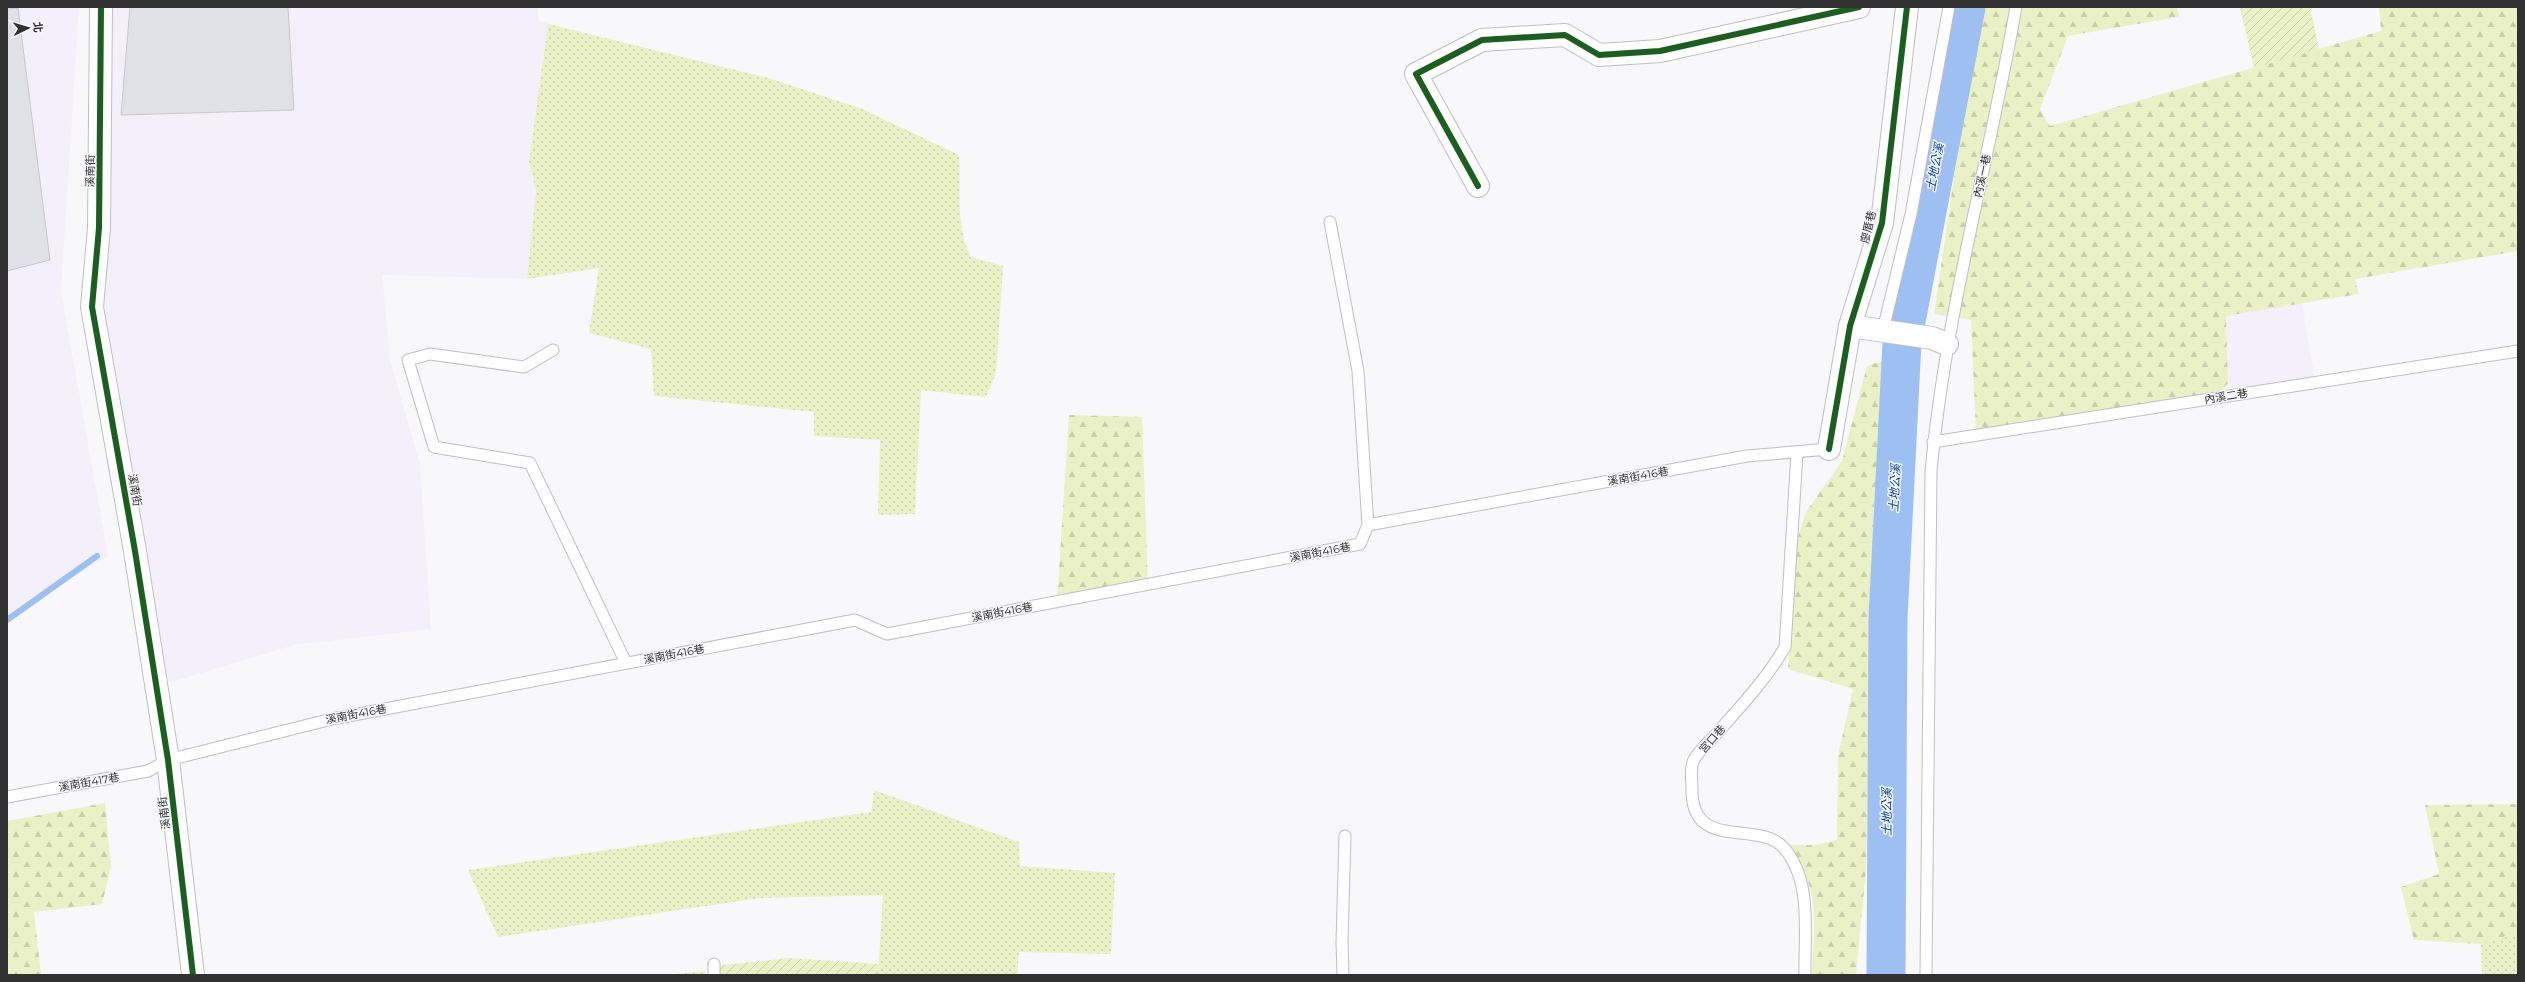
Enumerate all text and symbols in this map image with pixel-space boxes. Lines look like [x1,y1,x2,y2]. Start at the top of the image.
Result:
north arrow [8,8,48,48]
text: 北 [31,21,45,33]
water label: 土地公溪 [1923,140,1947,192]
street label: 內溪一巷 [1971,153,1993,199]
street label: 溪南街 [83,154,97,188]
street label: 廖厝巷 [1857,209,1879,245]
street label: 內溪二巷 [2203,386,2249,406]
water label: 土地公溪 [1886,462,1903,512]
street label: 溪南街416巷 [1606,464,1670,488]
street label: 溪南街 [125,473,145,507]
street label: 溪南街416巷 [1288,539,1352,565]
street label: 溪南街416巷 [970,599,1034,625]
street label: 溪南街416巷 [642,641,706,667]
street label: 溪南街416巷 [324,701,388,727]
street label: 宮口巷 [1696,722,1728,756]
street label: 溪南街417巷 [58,770,120,794]
water label: 土地公溪 [1879,786,1894,836]
street label: 溪南街 [155,796,173,830]

